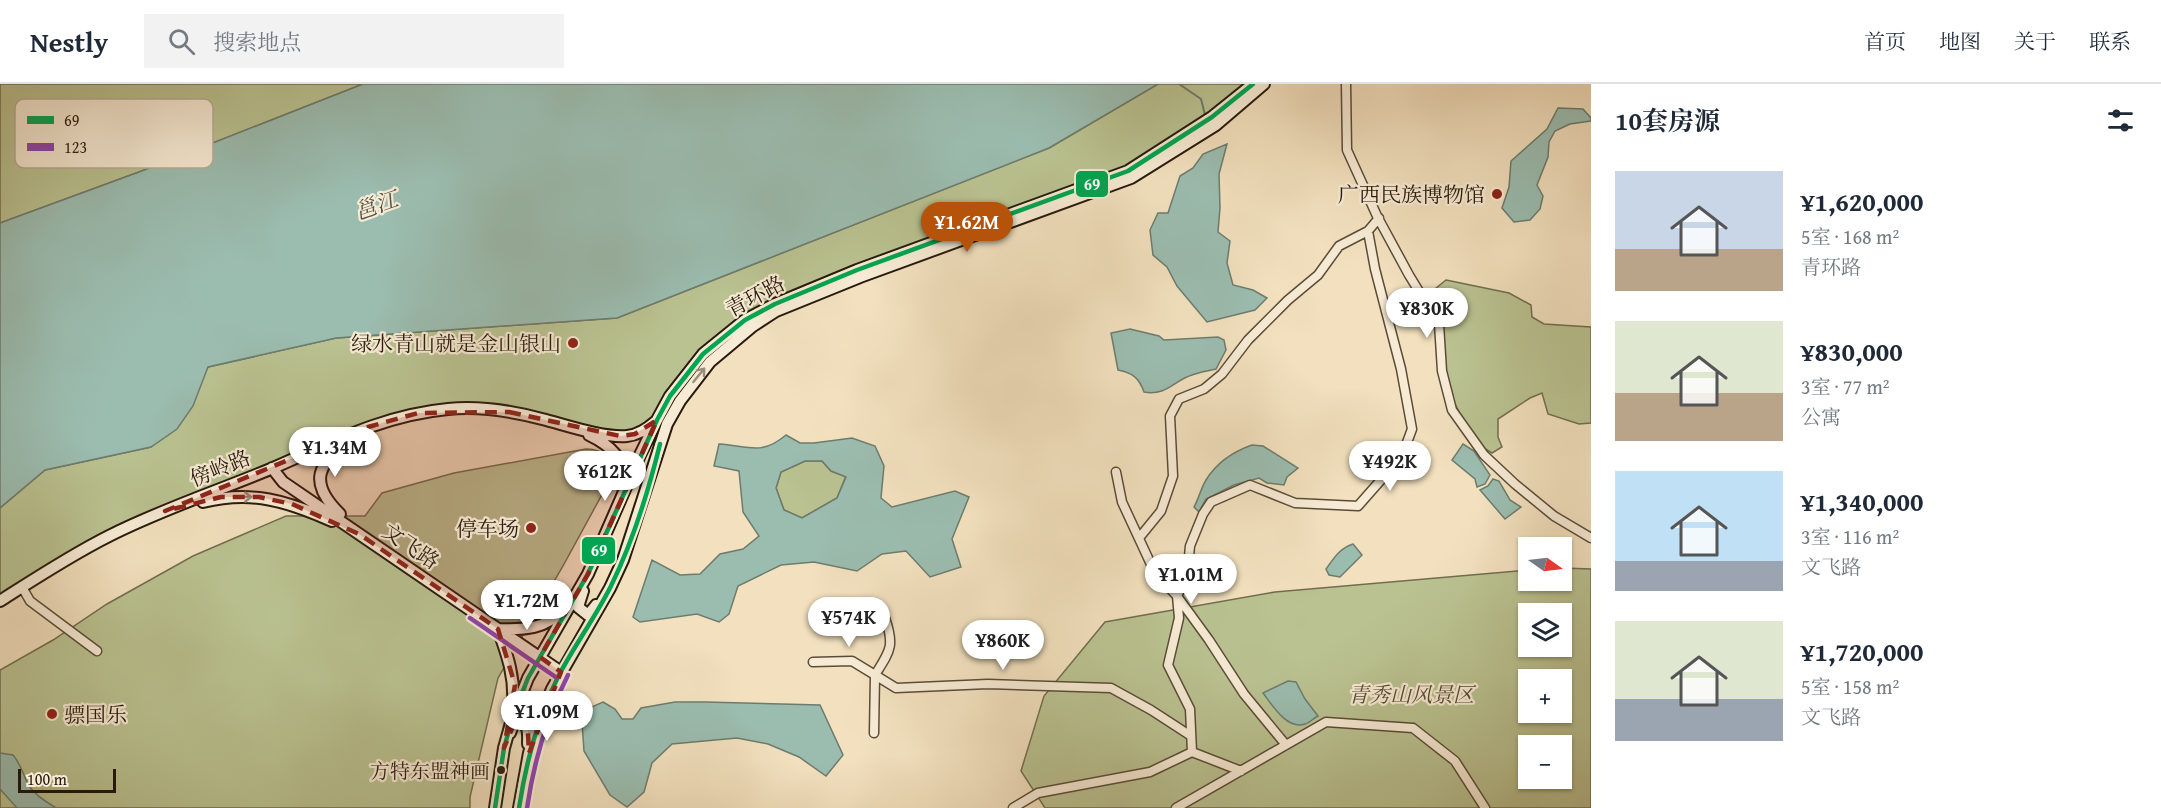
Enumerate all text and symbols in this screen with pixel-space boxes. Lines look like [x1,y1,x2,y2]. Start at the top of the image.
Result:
search box [144,14,564,68]
text: Nestly [30,21,108,62]
icon: search [165,25,198,58]
text: 搜索地点 [213,26,301,58]
text: 首页 [1864,26,1906,57]
text: 地图 [1939,26,1981,57]
text: 关于 [2014,26,2056,57]
text: 联系 [2089,26,2131,57]
legend [15,99,213,168]
text: 10套房源 [1615,101,1720,140]
icon: filters [2104,104,2137,137]
text: 69 [64,108,80,132]
text: 123 [64,135,87,159]
line badge: 69 [1075,170,1109,198]
text: 69 [1084,172,1100,196]
place label: 广西民族博物馆 [1338,179,1485,210]
water label: 邕江 [350,182,405,227]
text: ¥1,620,000 [1801,182,1923,221]
marker: 广西民族博物馆 [1490,187,1504,201]
icon: home [1663,195,1735,267]
pin: ¥1.62M [918,202,1016,253]
text: ¥1.62M [935,207,999,236]
text: 5室 · 168 m² [1801,222,1899,251]
text: 青环路 [1801,252,1861,281]
street label: 青环路 [720,268,790,324]
pin: ¥830K [1385,288,1469,339]
text: ¥830K [1400,293,1454,322]
place label: 绿水青山就是金山银山 [351,328,561,359]
text: ¥830,000 [1801,332,1903,371]
marker: 绿水青山就是金山银山 [566,336,580,350]
icon: home [1663,345,1735,417]
one-way arrow [693,367,706,383]
text: 3室 · 77 m² [1801,372,1890,401]
text: 公寓 [1801,402,1841,431]
pin: ¥1.34M [286,427,384,478]
text: ¥1.34M [303,432,367,461]
pin: ¥492K [1348,441,1432,492]
street label: 傍岭路 [185,442,255,494]
text: ¥492K [1363,446,1417,475]
pin: ¥612K [563,451,647,502]
text: ¥612K [578,456,632,485]
text: ¥1,340,000 [1801,482,1923,521]
one-way arrow [232,491,252,503]
icon: home [1663,495,1735,567]
place label: 停车场 [456,513,519,544]
street label: 文飞路 [376,516,446,576]
marker: 停车场 [524,521,538,535]
text: 3室 · 116 m² [1801,522,1899,551]
line badge: 69 [581,536,616,565]
north arrow [1518,537,1572,591]
map controls [1518,537,1572,789]
text: 69 [591,538,607,562]
text: 文飞路 [1801,552,1861,581]
pin: ¥1.01M [1142,554,1240,605]
text: ¥1.01M [1159,559,1223,588]
pin: ¥1.72M [478,580,576,631]
text: ¥1.72M [495,585,559,614]
pin: ¥574K [807,597,891,648]
text: ¥574K [822,602,876,631]
button: layers [1518,603,1572,657]
pin: ¥860K [961,620,1045,671]
text: ¥860K [976,625,1030,654]
text: ¥1,720,000 [1801,632,1923,671]
icon: home [1663,645,1735,717]
button: + [1518,669,1572,723]
text: 5室 · 158 m² [1801,672,1899,701]
park label: 青秀山风景区 [1348,679,1477,710]
pin: ¥1.09M [498,691,596,742]
text: ¥1.09M [515,696,579,725]
place label: 骠国乐 [64,699,127,730]
text: 文飞路 [1801,702,1861,731]
marker: 骠国乐 [45,707,59,721]
button: − [1518,735,1572,789]
place label: 方特东盟神画 [370,756,490,785]
marker: 方特东盟神画 [495,764,507,776]
scale bar [18,766,116,794]
text: 100 m [27,767,67,791]

